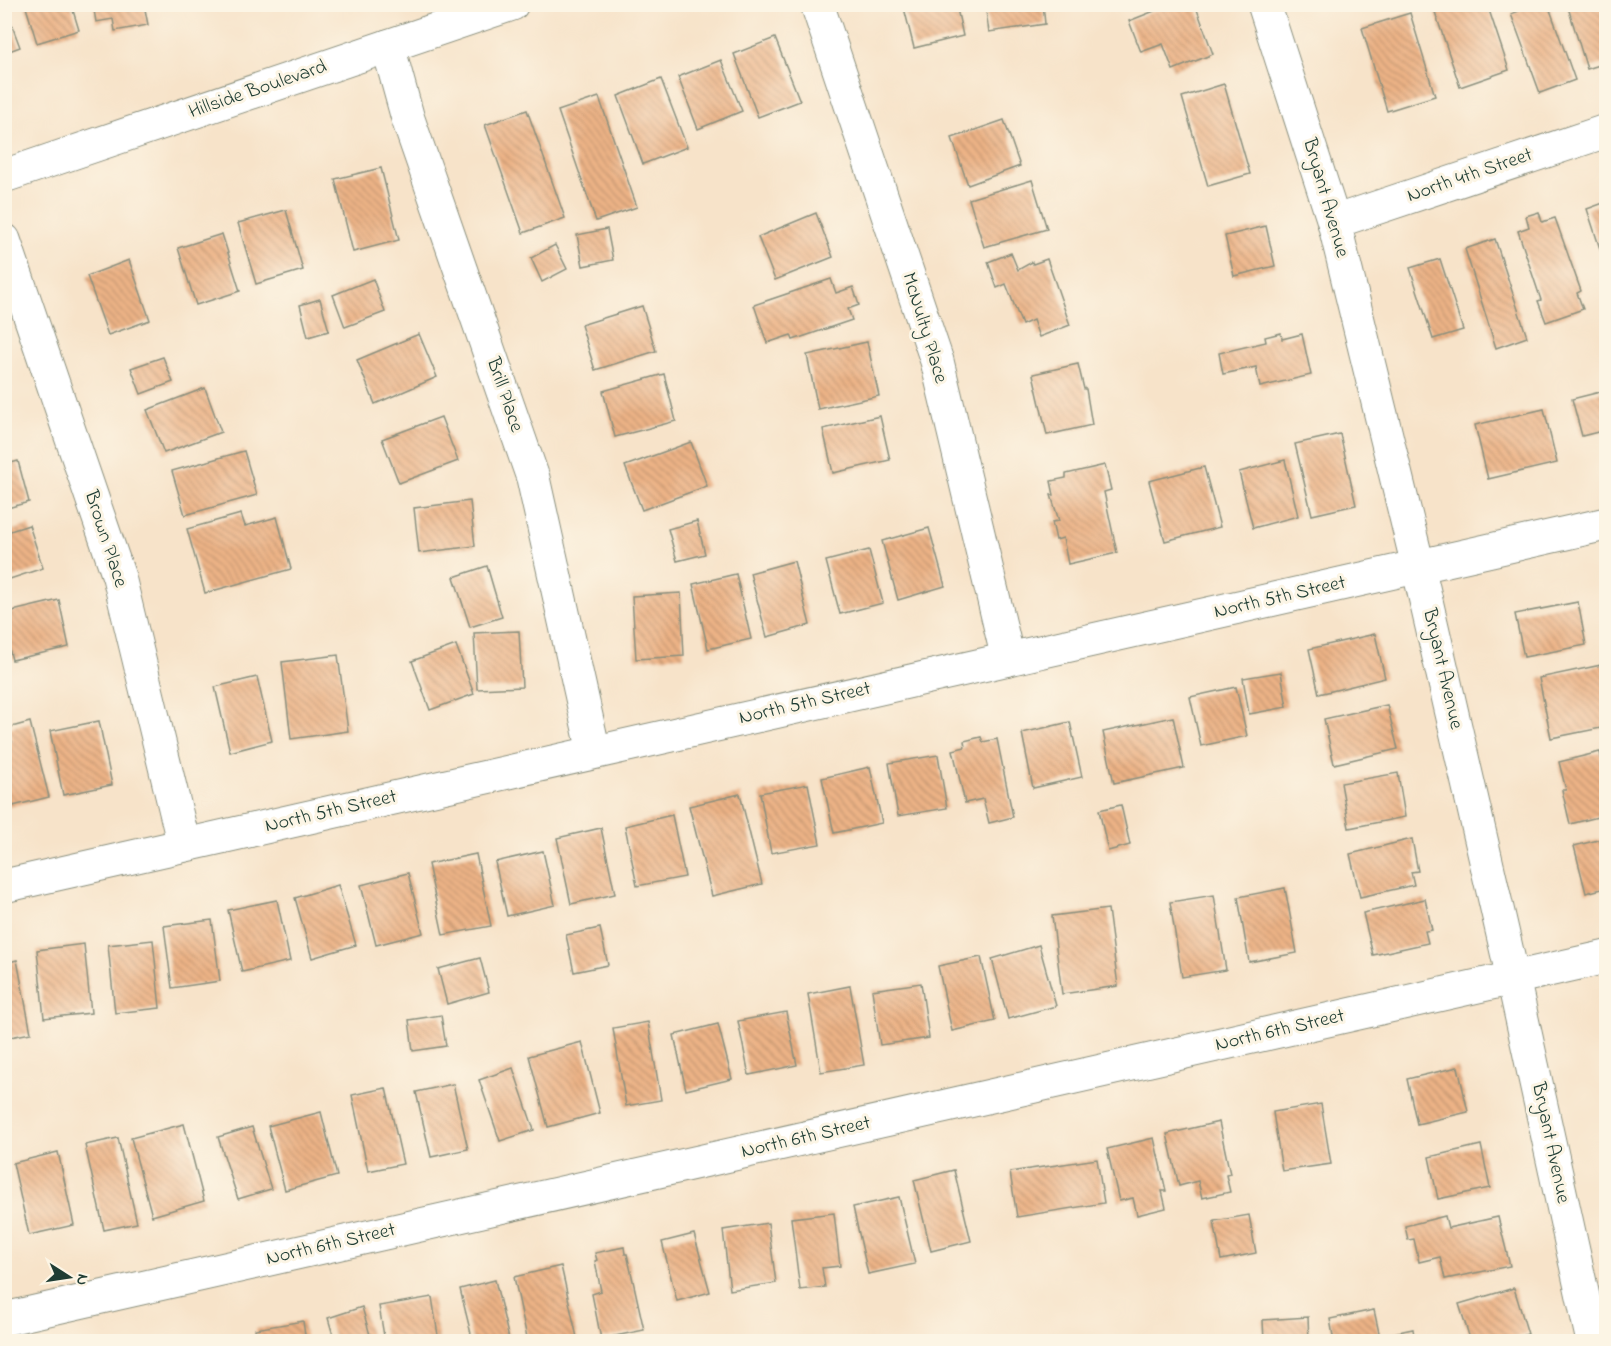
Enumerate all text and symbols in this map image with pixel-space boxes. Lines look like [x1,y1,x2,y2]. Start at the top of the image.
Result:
street label: Hillside Boulevard [185,53,331,127]
street label: Bryant Avenue [1294,134,1356,261]
street label: North 4th Street [1403,141,1537,211]
street label: McNulty Place [893,269,955,387]
street label: Brill Place [477,353,530,436]
street label: Brown Place [75,486,134,591]
street label: North 5th Street [1211,569,1349,627]
street label: Bryant Avenue [1414,605,1470,732]
street label: North 5th Street [736,675,874,733]
street label: North 5th Street [262,783,400,841]
street label: North 6th Street [1213,1002,1348,1060]
street label: Bryant Avenue [1523,1079,1577,1206]
street label: North 6th Street [739,1109,874,1167]
street label: North 6th Street [264,1216,399,1274]
north arrow [39,1247,99,1307]
text: N [69,1272,95,1288]

